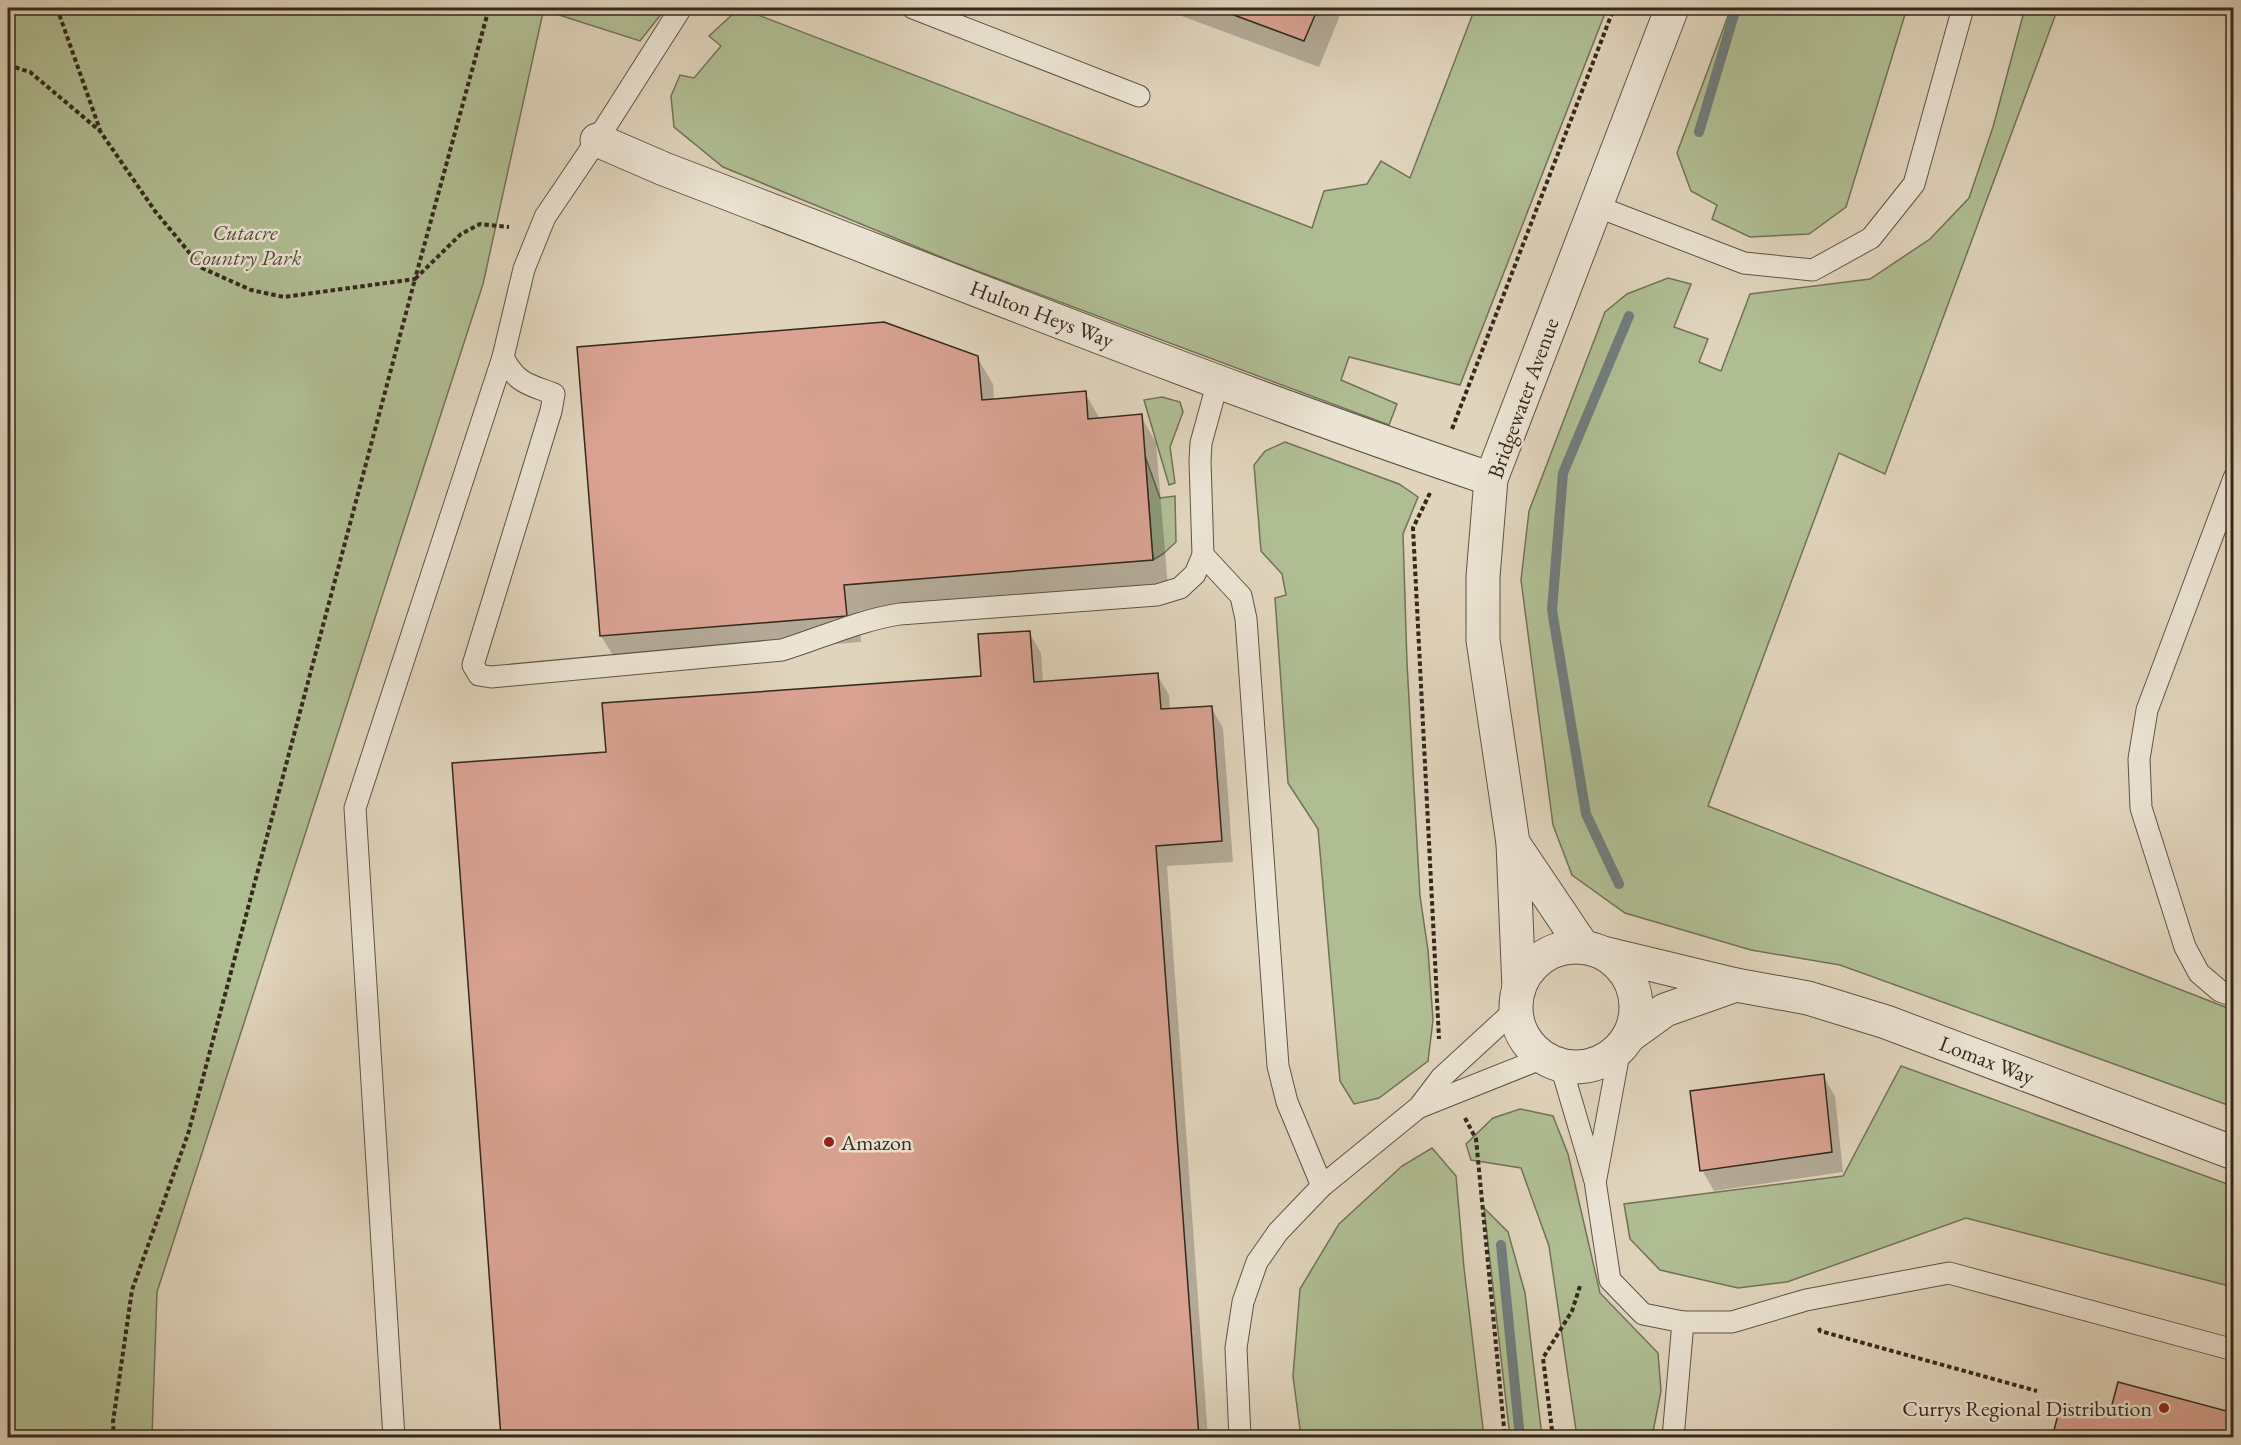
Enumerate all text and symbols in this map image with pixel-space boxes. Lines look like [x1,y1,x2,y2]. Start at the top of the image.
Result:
park label: Cutacre Country Park [189,218,301,272]
street label: Hulton Heys Way [966,273,1119,355]
street label: Bridgewater Avenue [1481,313,1566,482]
street label: Lomax Way [1935,1029,2039,1092]
place label: Amazon [840,1128,913,1157]
marker: Amazon [822,1135,836,1149]
place label: Currys Regional Distribution [1902,1394,2152,1423]
marker: Currys Regional Distribution [2157,1401,2171,1415]

